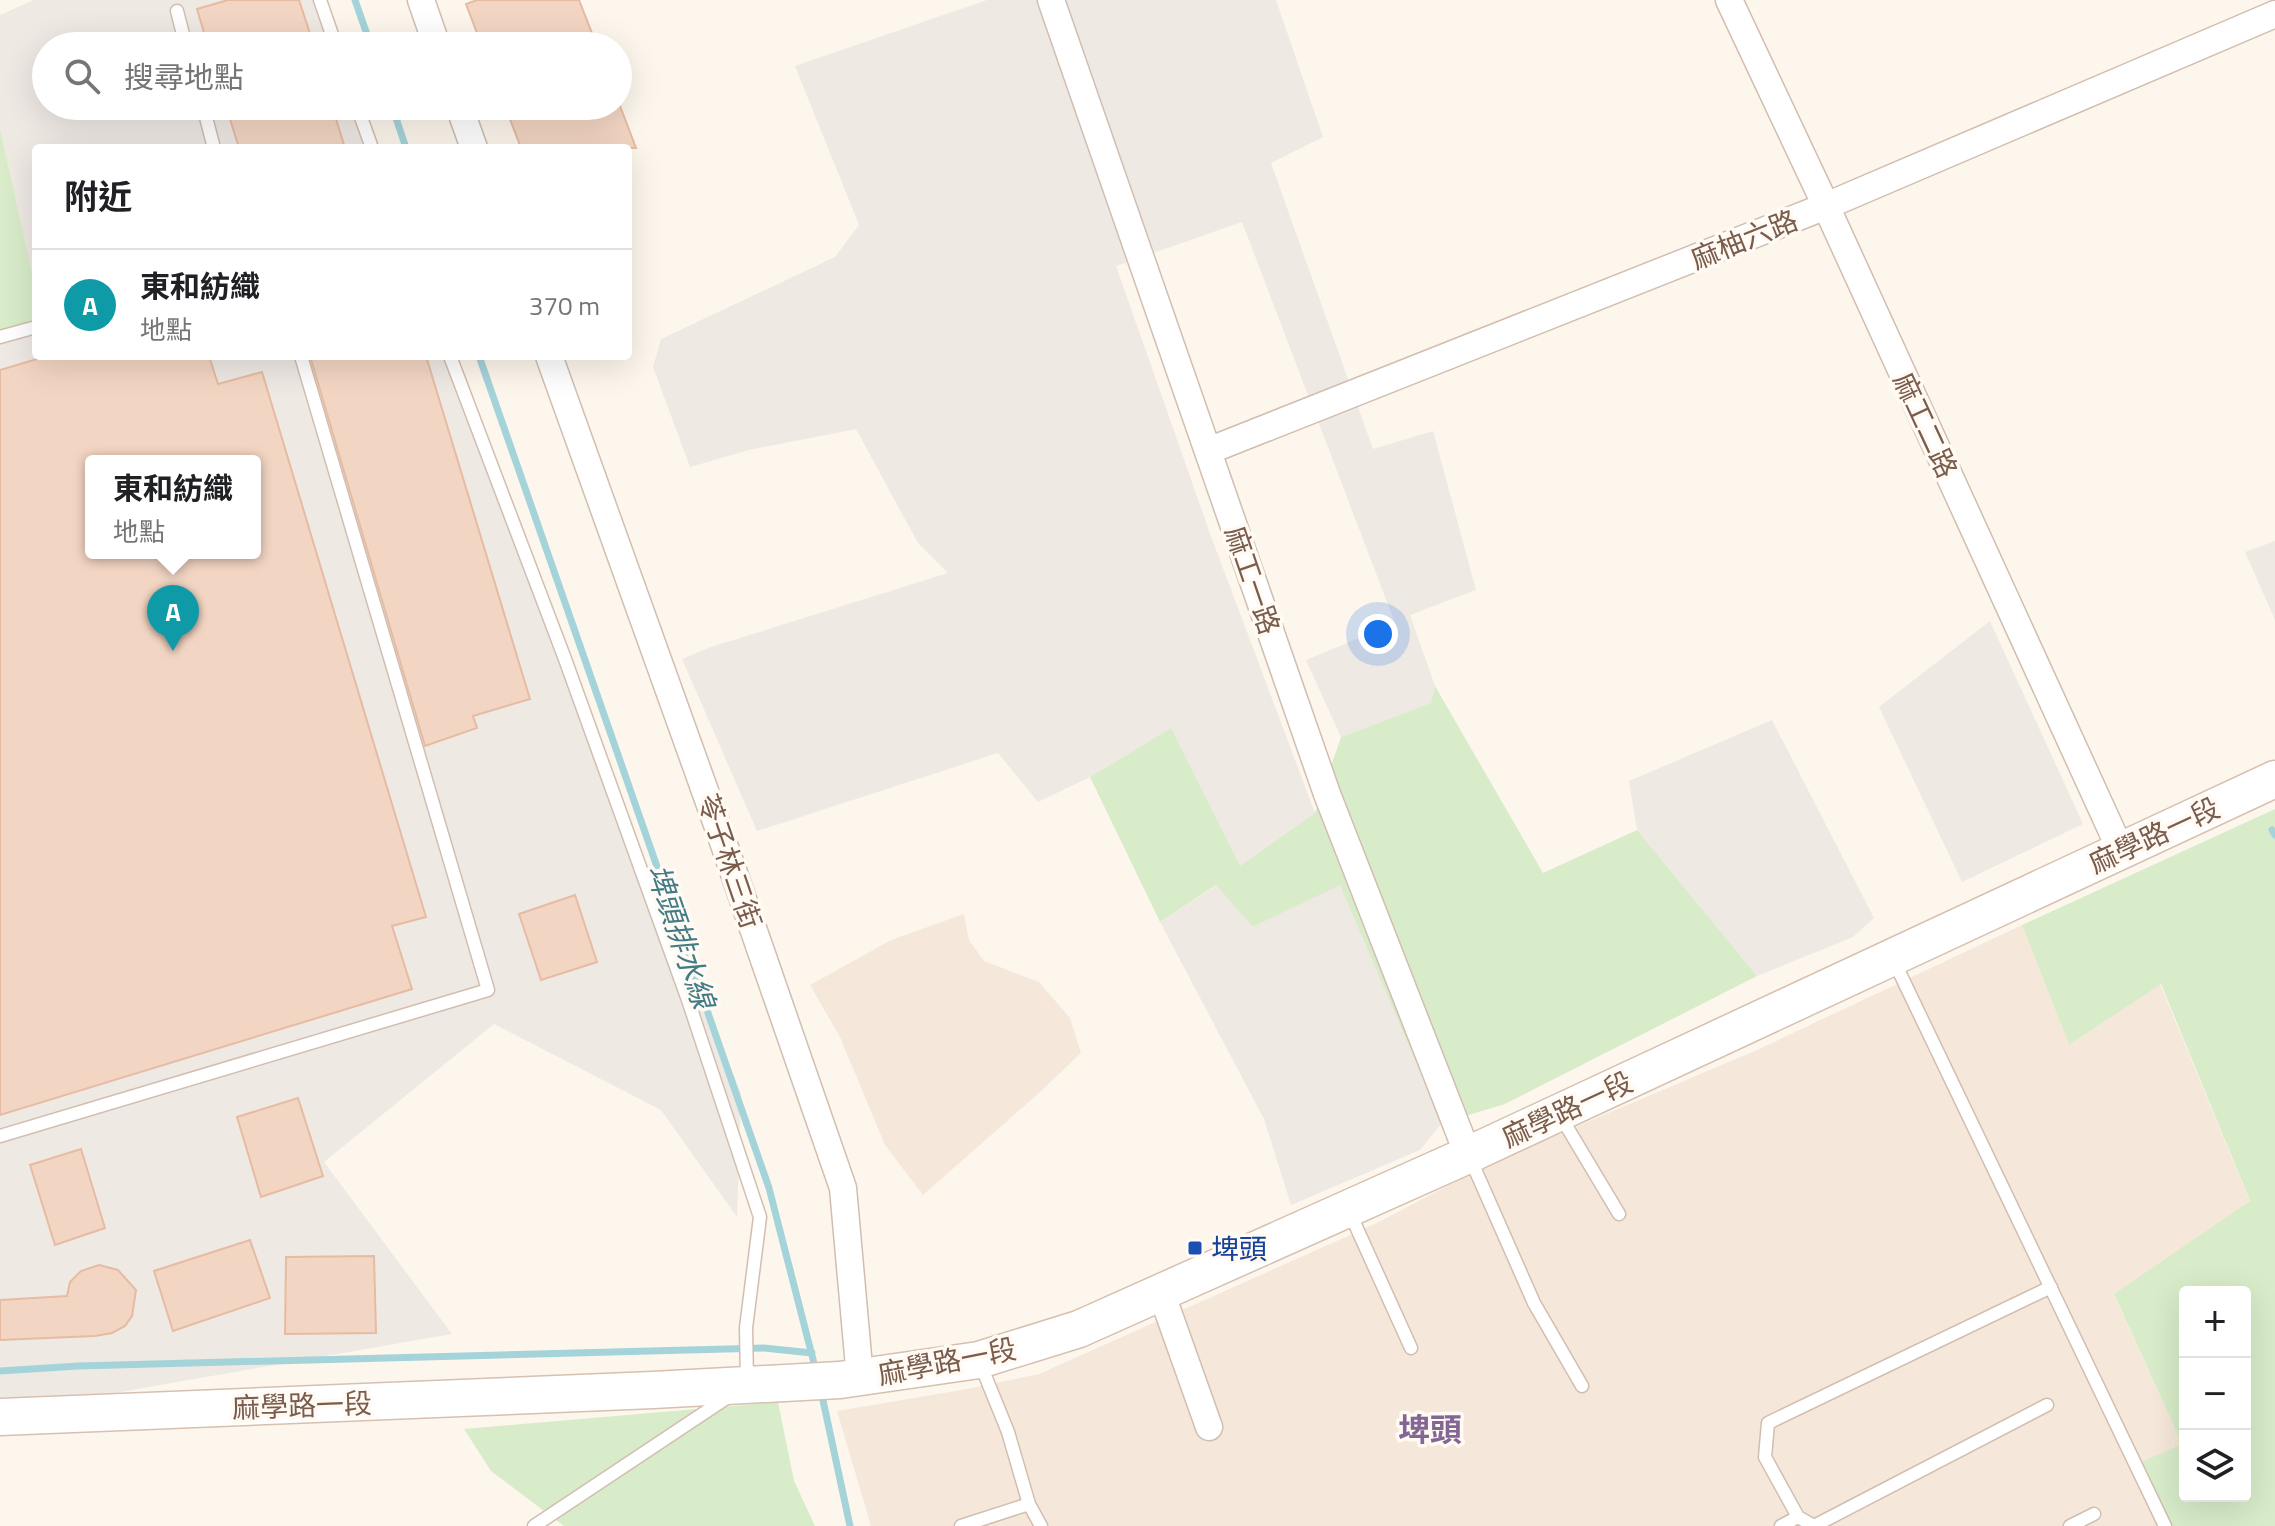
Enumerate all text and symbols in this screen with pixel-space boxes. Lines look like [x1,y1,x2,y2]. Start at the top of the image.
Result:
search box [32,32,632,120]
icon: search [60,54,104,98]
text: 搜尋地點 [124,54,244,100]
text: 附近 [64,170,132,222]
street label: 麻柚六路 [1684,198,1804,280]
text: 東和紡織 [140,263,260,309]
text: A [82,286,98,325]
text: 370 m [529,286,600,325]
text: 地點 [140,310,192,349]
street label: 麻工二路 [1883,365,1969,485]
popup [85,455,261,559]
text: 東和紡織 [113,465,233,511]
text: 地點 [113,512,165,551]
street label: 麻工一路 [1214,520,1292,640]
pin: A [147,585,199,651]
your location [1358,614,1398,654]
street label: 麻學路一段 [2081,786,2227,884]
street label: 苓子林三街 [687,788,773,934]
water label: 埤頭排水線 [635,858,728,1017]
street label: 麻學路一段 [1494,1060,1640,1158]
place label: 埤頭 [1211,1227,1267,1270]
marker: 埤頭 [1186,1239,1204,1257]
map controls [2179,1286,2251,1502]
button: + [2179,1286,2251,1358]
street label: 麻學路一段 [874,1327,1020,1395]
button: − [2179,1358,2251,1430]
street label: 麻學路一段 [231,1381,373,1429]
district label: 埤頭 [1398,1405,1462,1453]
button: layers [2179,1430,2251,1502]

